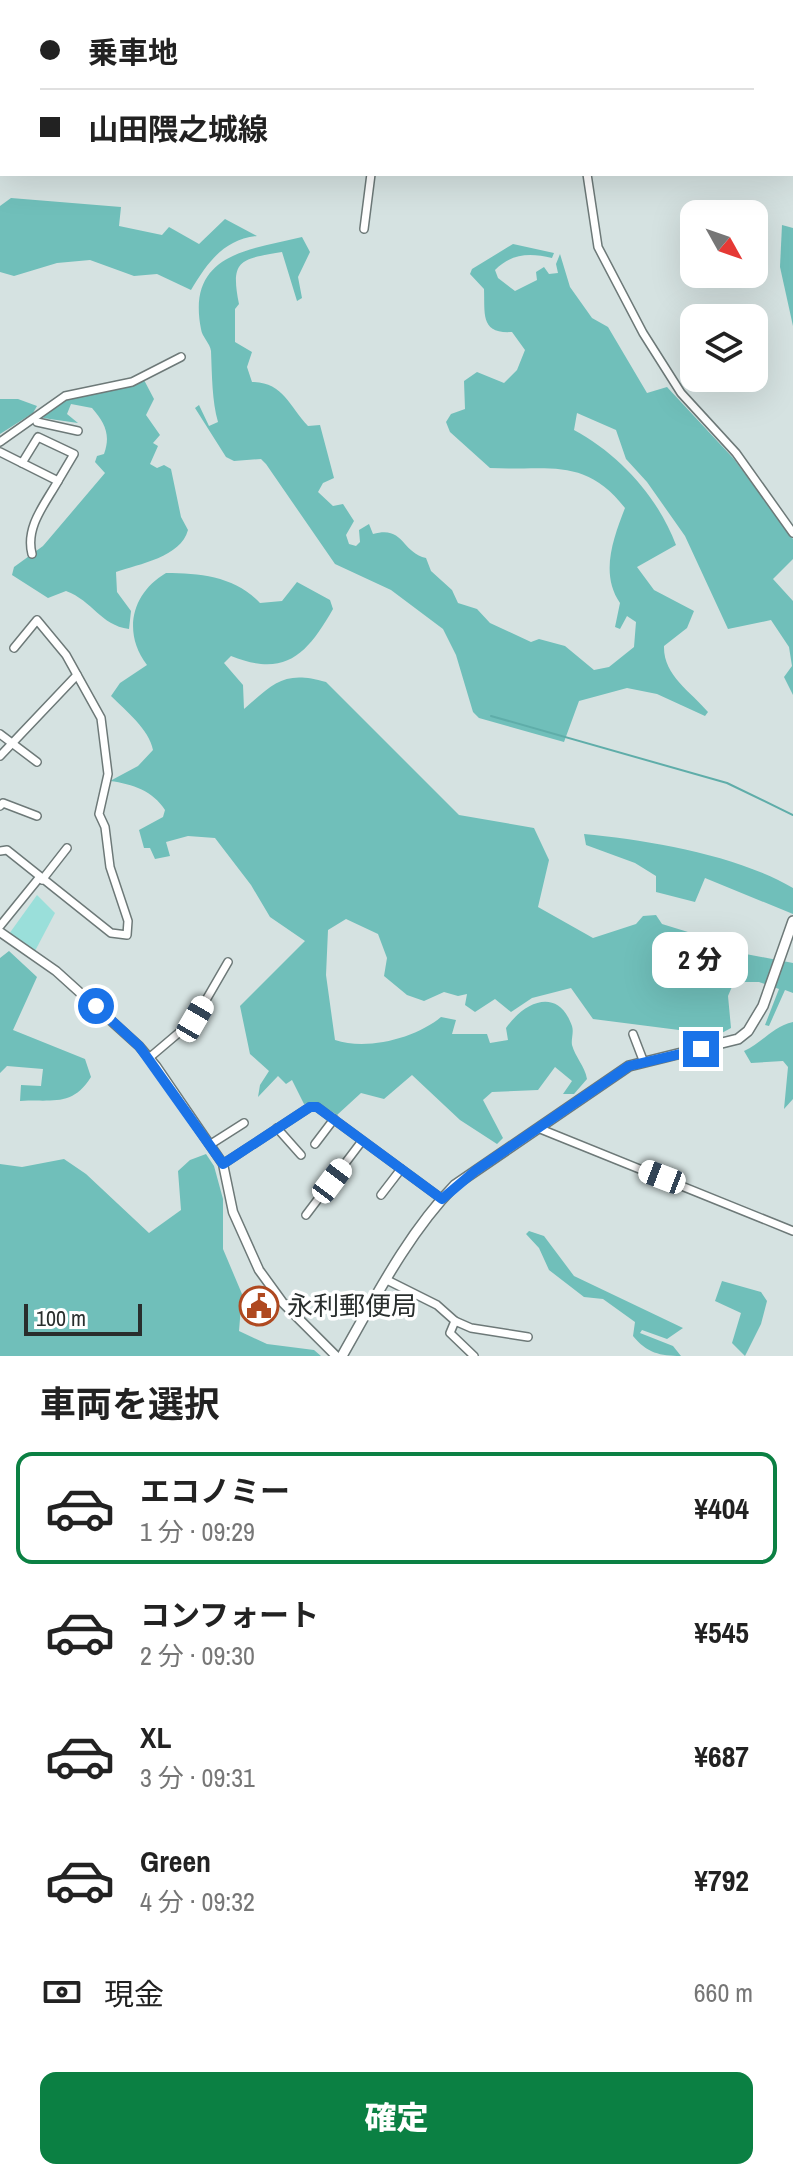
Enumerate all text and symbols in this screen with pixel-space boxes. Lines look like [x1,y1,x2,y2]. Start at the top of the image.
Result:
text: 乗車地 [88,32,178,72]
text: 山田隈之城線 [88,109,268,149]
north arrow [680,200,768,288]
map controls [680,200,768,392]
button: layers [680,304,768,392]
callout: 2 分 [653,933,749,989]
text: 2 分 [678,942,722,977]
route start [78,988,114,1024]
car [173,992,217,1046]
route end [683,1031,719,1067]
car [308,1155,356,1207]
car [635,1157,689,1197]
public building icon: 永利郵便局 [238,1285,280,1327]
place label: 永利郵便局 [287,1288,417,1323]
scale bar [24,1300,142,1336]
text: 100 m [36,1303,86,1333]
text: 車両を選択 [40,1380,220,1428]
text: エコノミー [140,1471,290,1511]
icon: car [44,1472,116,1544]
text: ¥404 [694,1488,749,1528]
text: 1 分 · 09:29 [140,1514,255,1549]
text: コンフォート [140,1595,319,1635]
icon: car [44,1596,116,1668]
text: ¥545 [694,1612,749,1652]
text: 2 分 · 09:30 [140,1638,255,1673]
text: XL [140,1717,171,1757]
icon: car [44,1720,116,1792]
text: ¥687 [694,1736,749,1776]
text: 3 分 · 09:31 [140,1760,255,1795]
text: Green [140,1841,211,1881]
icon: car [44,1844,116,1916]
text: ¥792 [694,1860,749,1900]
text: 4 分 · 09:32 [140,1884,255,1919]
icon: cash [40,1970,84,2014]
text: 現金 [104,1974,164,2014]
text: 660 m [694,1975,753,2010]
button: 確定 [40,2072,753,2164]

